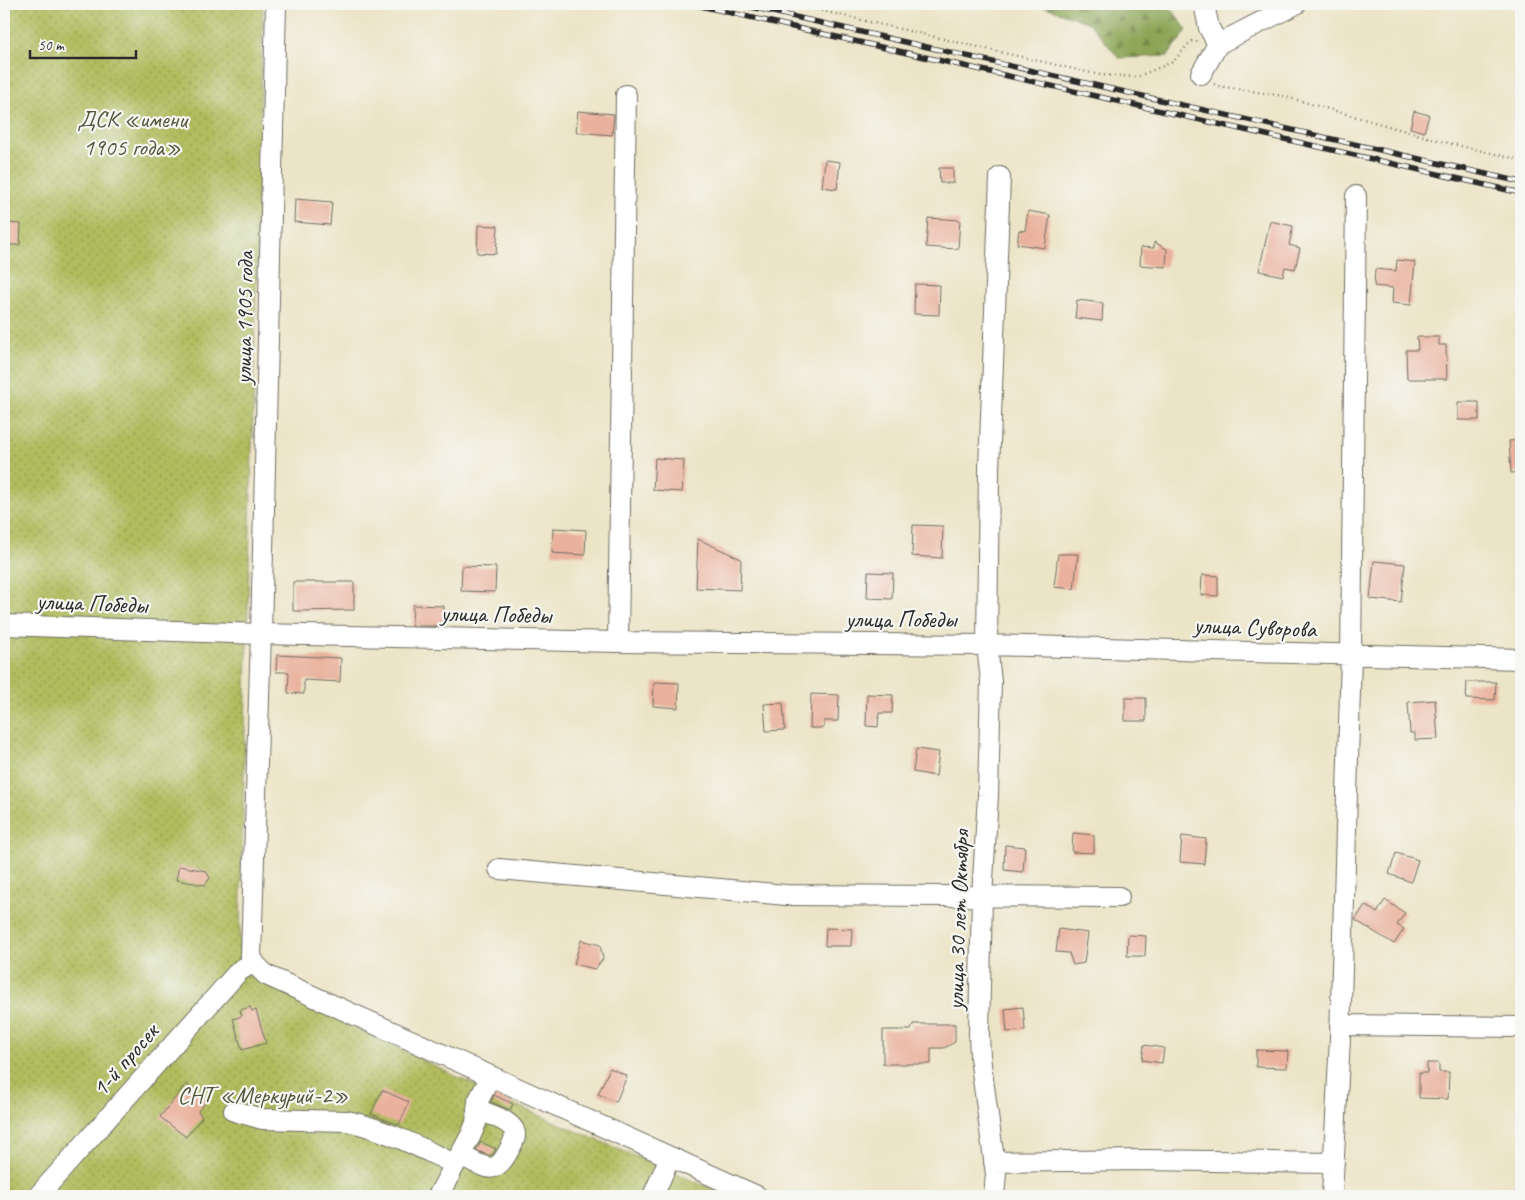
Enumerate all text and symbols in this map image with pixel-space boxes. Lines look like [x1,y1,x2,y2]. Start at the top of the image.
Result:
scale bar [30,28,136,60]
text: 50 m [38,36,65,55]
park label: ДСК «имени 1905 года» [77,104,189,162]
street label: улица 1905 года [228,250,260,387]
street label: улица Победы [34,586,150,620]
street label: улица Победы [438,598,554,630]
street label: улица Победы [844,604,959,634]
street label: улица Суворова [1191,610,1318,644]
street label: улица 30 лет Октября [940,828,976,1013]
street label: 1-й просек [85,1016,166,1103]
park label: СНТ «Меркурий-2» [178,1080,349,1110]

